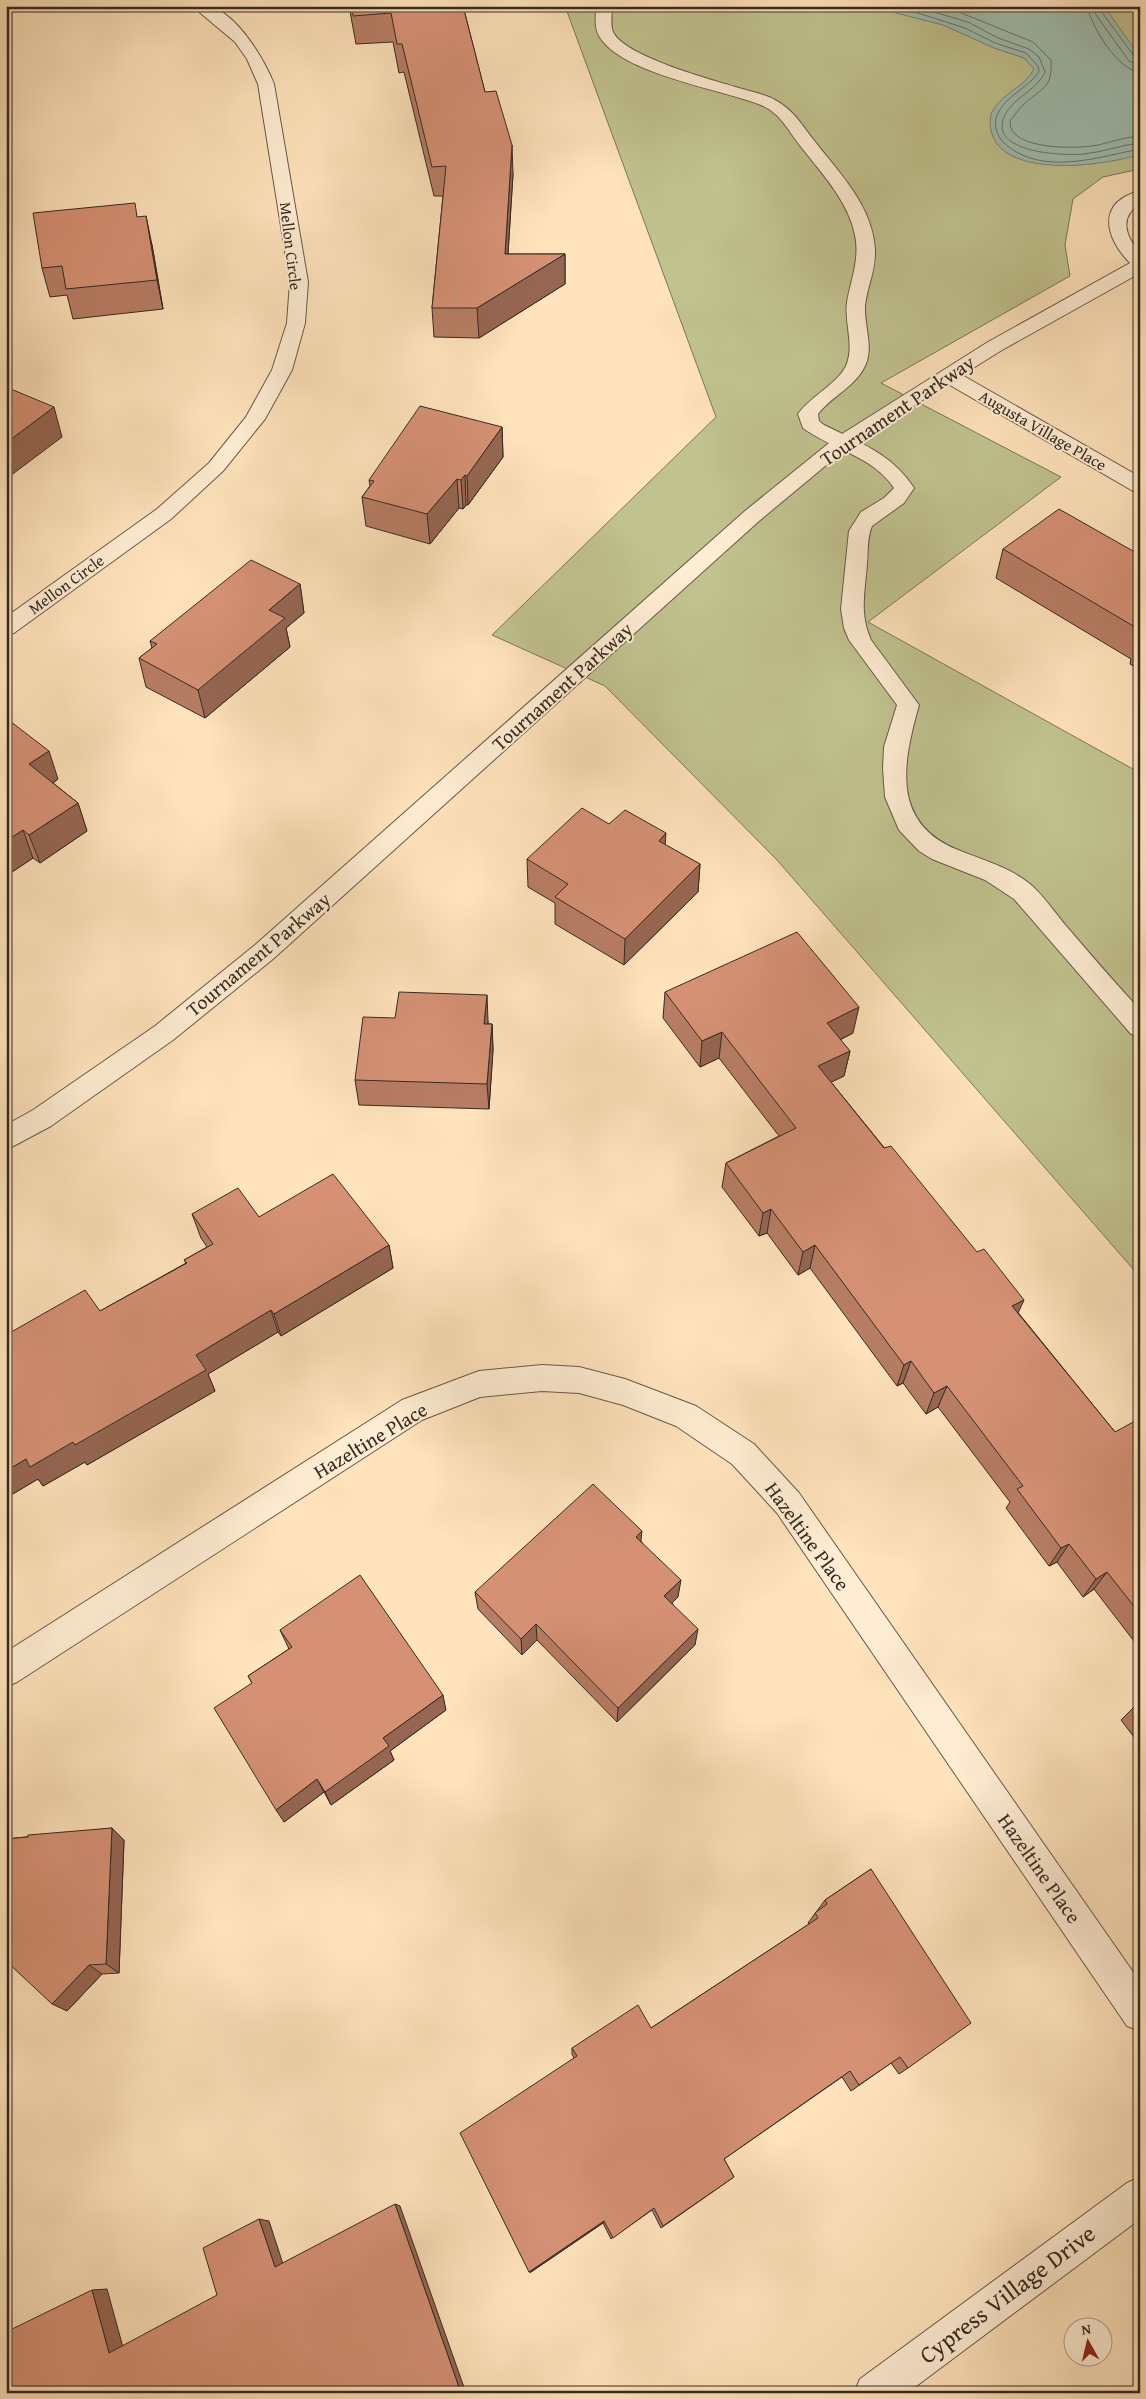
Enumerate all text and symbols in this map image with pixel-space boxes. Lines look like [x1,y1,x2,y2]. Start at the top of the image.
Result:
street label: Mellon Circle [274,201,308,291]
street label: Tournament Parkway [814,347,980,473]
street label: Augusta Village Place [975,384,1111,476]
street label: Mellon Circle [23,548,109,620]
street label: Tournament Parkway [485,615,639,757]
street label: Tournament Parkway [179,885,337,1023]
street label: Hazeltine Place [308,1395,432,1485]
street label: Hazeltine Place [759,1476,857,1596]
street label: Hazeltine Place [991,1807,1089,1929]
street label: Cypress Village Drive [912,2216,1102,2372]
north arrow [1064,2316,1114,2366]
text: N [1080,2318,1093,2340]

